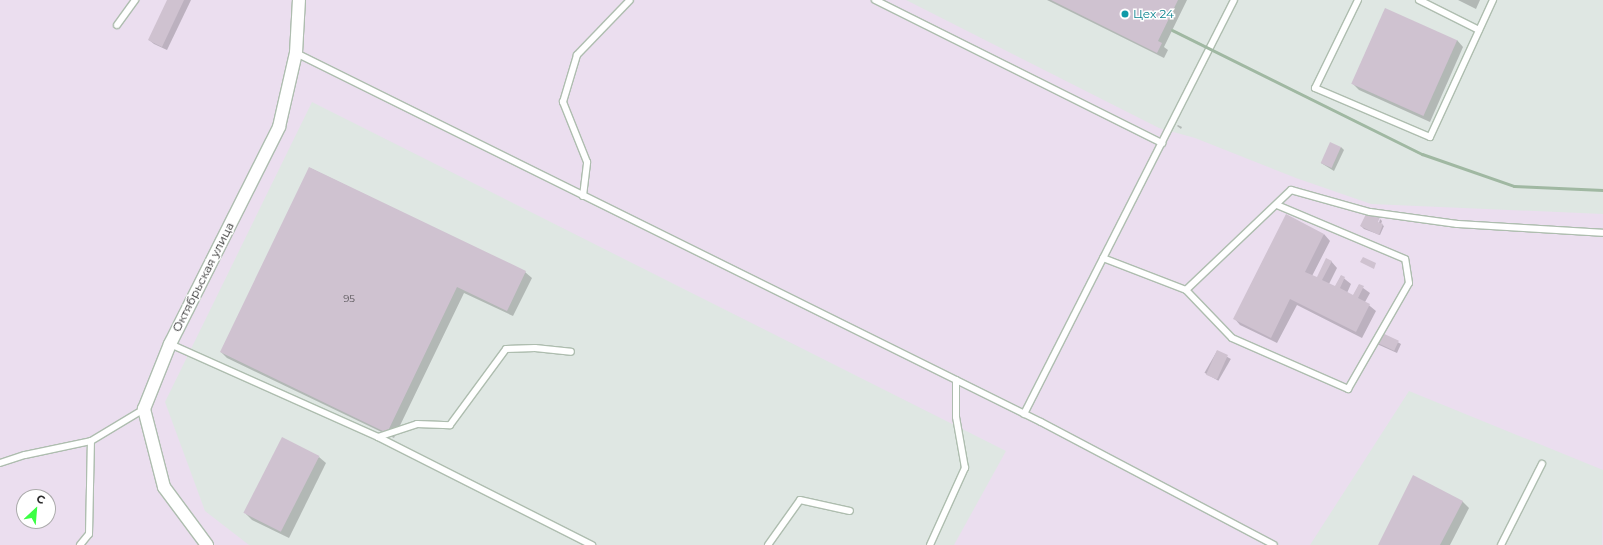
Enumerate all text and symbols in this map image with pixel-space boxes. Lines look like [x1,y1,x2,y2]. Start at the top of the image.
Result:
place label: Цех 24 [1133,7,1174,21]
marker: Цех 24 [1120,9,1130,19]
street label: Октябрьская улица [169,220,237,334]
house number: 95 [343,293,355,305]
north arrow [16,489,56,529]
text: С [34,491,47,507]

